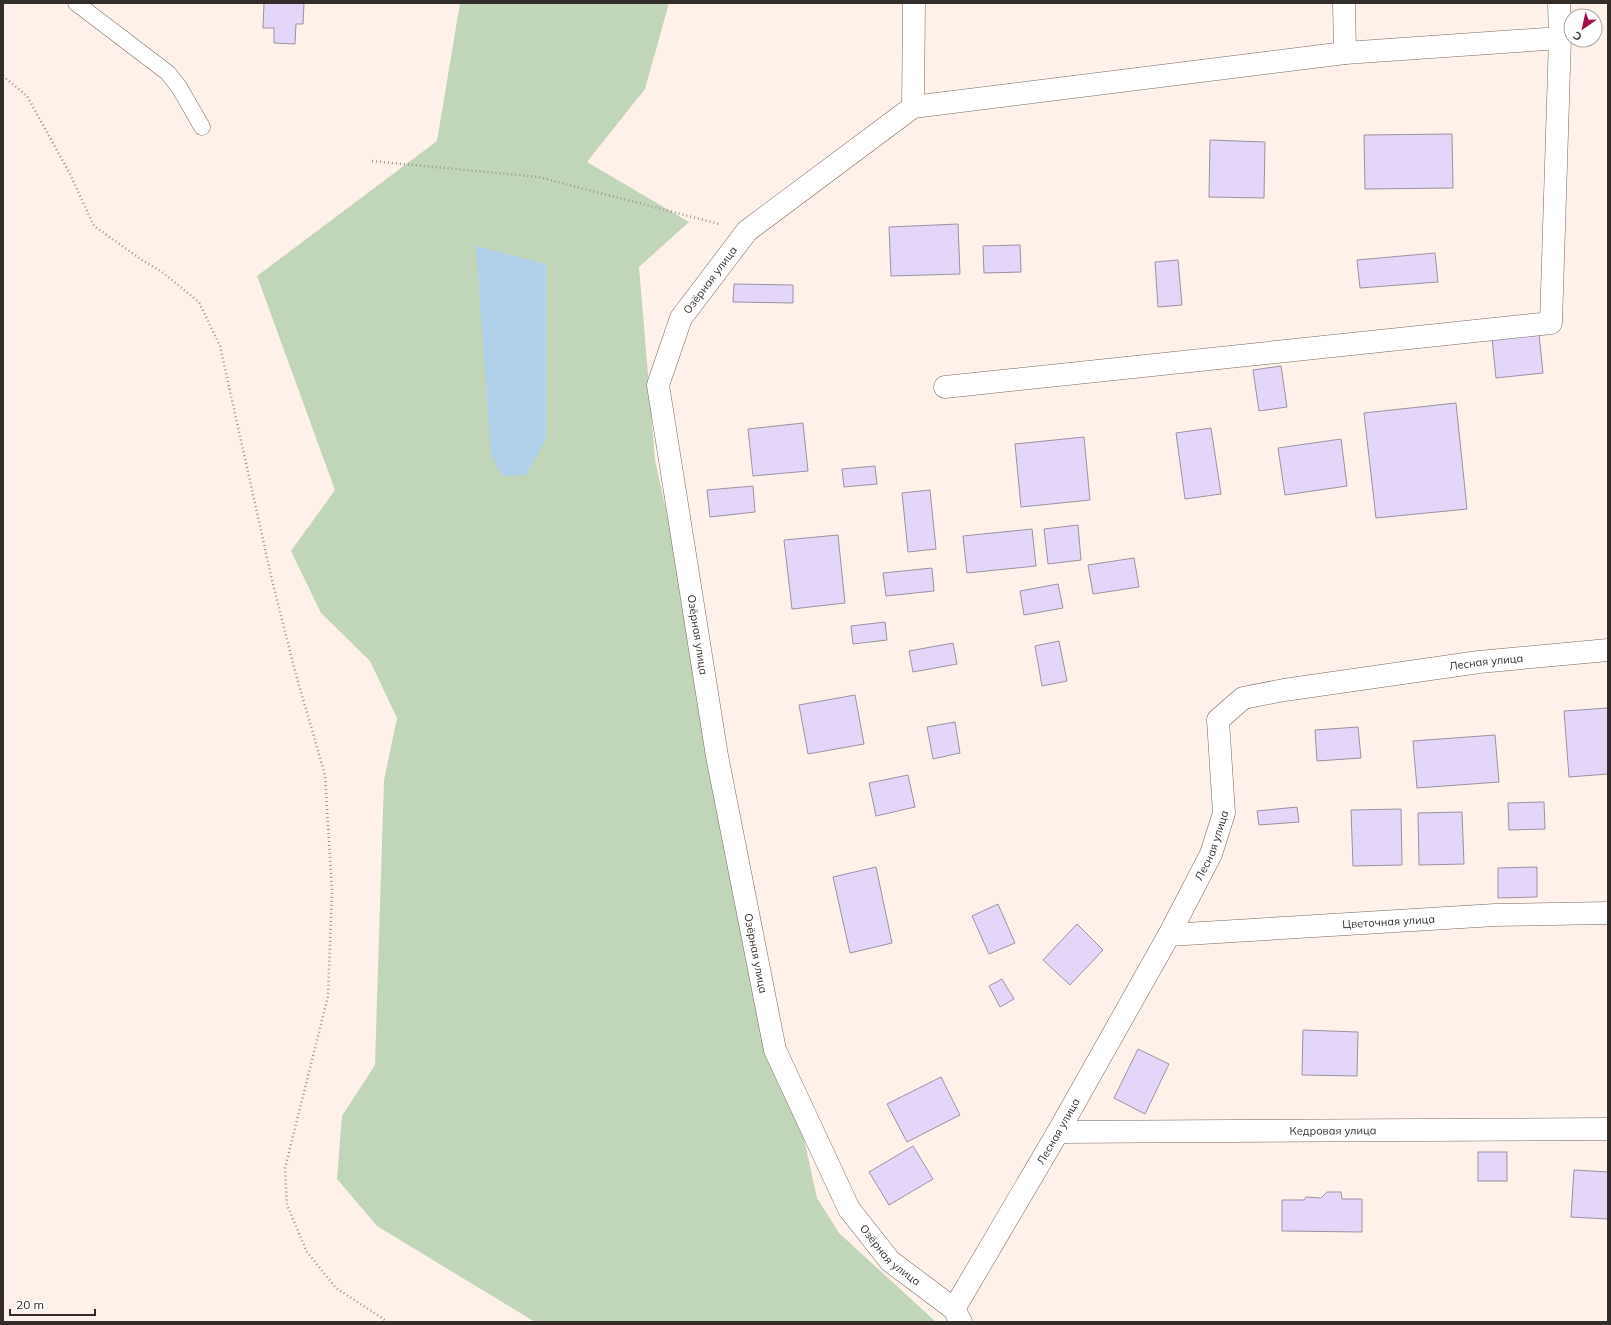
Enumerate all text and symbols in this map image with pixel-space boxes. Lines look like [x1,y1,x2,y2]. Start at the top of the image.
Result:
north arrow [1563,8,1603,48]
text: С [1570,28,1584,44]
street label: Озёрная улица [680,243,740,317]
street label: Озёрная улица [684,593,711,676]
street label: Лесная улица [1448,651,1524,673]
street label: Лесная улица [1192,808,1231,883]
street label: Озёрная улица [741,912,771,994]
street label: Цветочная улица [1342,912,1435,931]
street label: Лесная улица [1033,1096,1083,1167]
street label: Кедровая улица [1289,1123,1377,1138]
street label: Озёрная улица [857,1221,923,1288]
scale bar [10,1291,95,1317]
text: 20 m [16,1297,44,1312]

